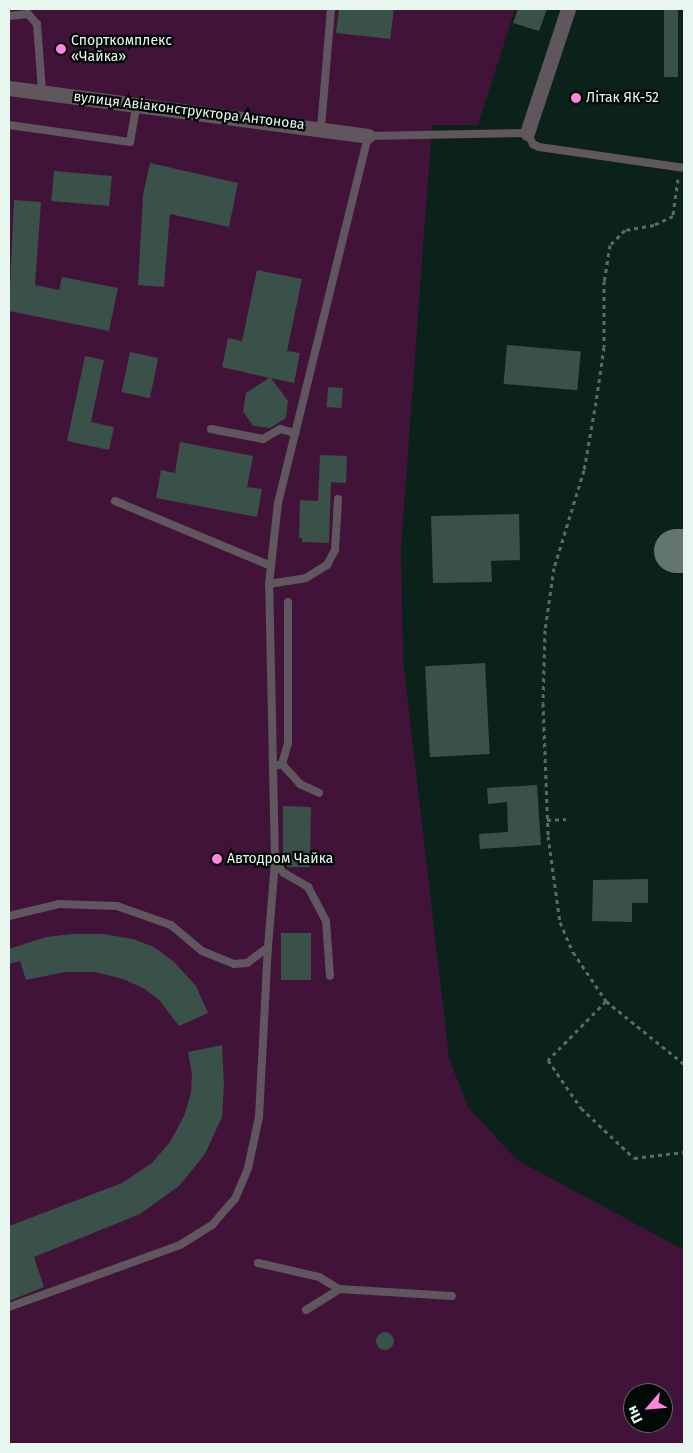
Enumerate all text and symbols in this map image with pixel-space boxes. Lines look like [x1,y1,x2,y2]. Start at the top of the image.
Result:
place label: Спорткомплекс «Чайка» [71,33,172,65]
marker: Спорткомплекс «Чайка» [55,43,67,55]
street label: вулиця Авіаконструктора Антонова [72,88,306,134]
place label: Літак ЯК-52 [586,90,659,106]
marker: Літак ЯК-52 [570,92,582,104]
place label: Автодром Чайка [227,851,333,867]
marker: Автодром Чайка [211,853,223,865]
north arrow [623,1383,673,1433]
text: Пн [624,1403,647,1426]

